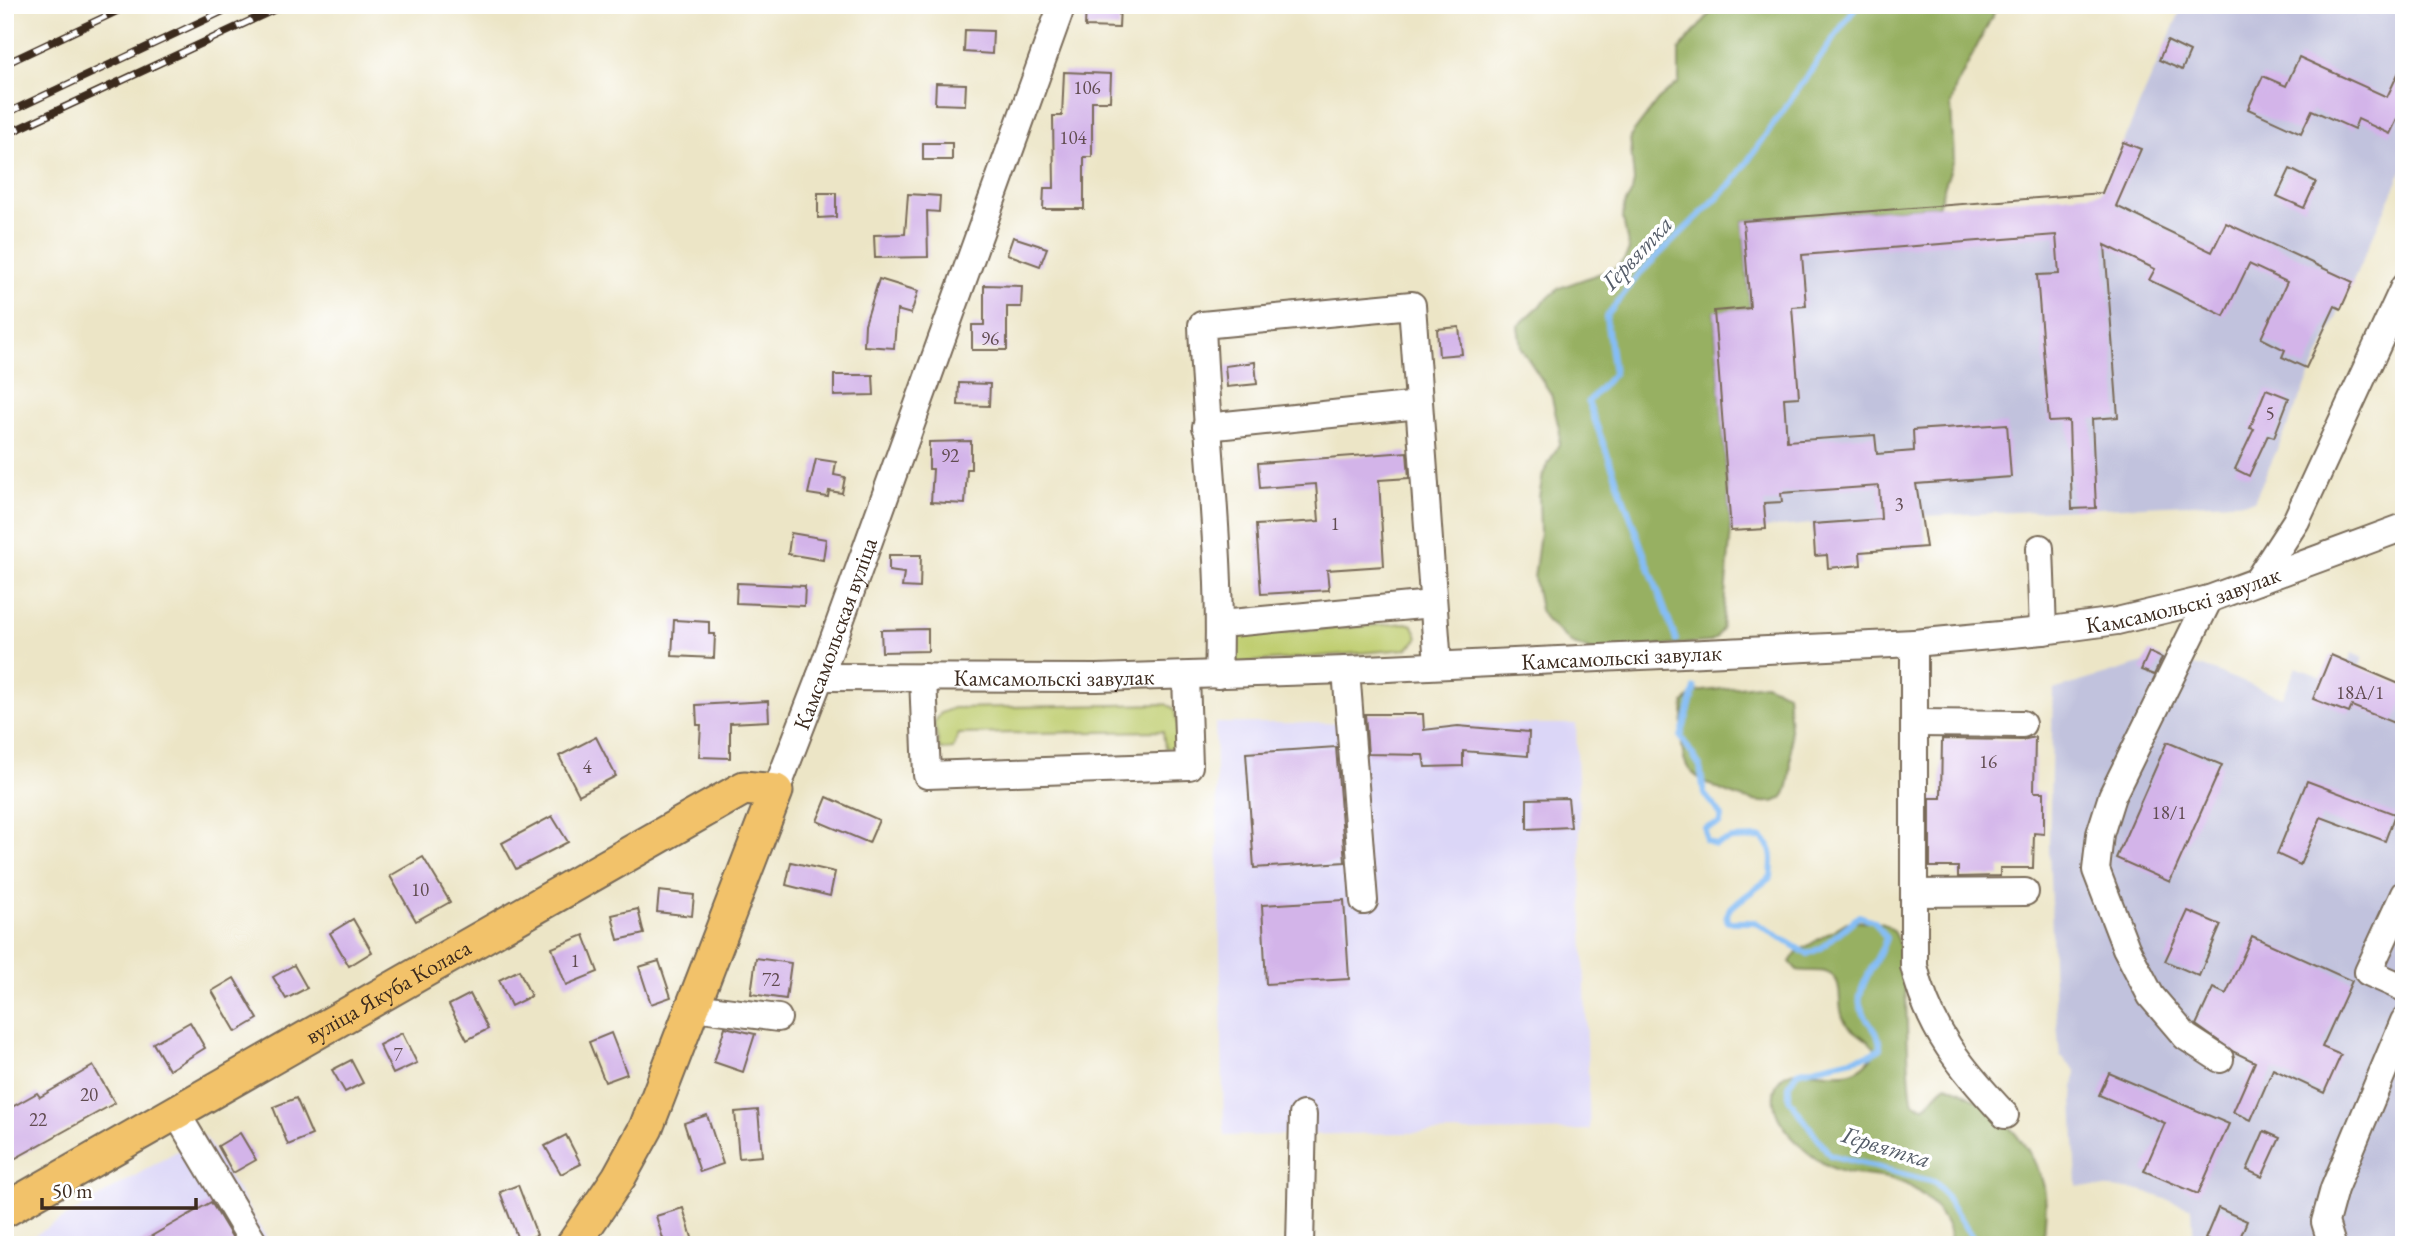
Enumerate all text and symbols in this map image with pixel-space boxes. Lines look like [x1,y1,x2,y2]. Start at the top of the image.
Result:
house number: 106 [1073,75,1101,100]
house number: 104 [1059,125,1088,150]
water label: Гервятка [1594,209,1679,297]
house number: 96 [981,326,999,351]
house number: 5 [2265,401,2275,426]
house number: 92 [941,443,959,468]
house number: 3 [1894,492,1904,517]
house number: 1 [1330,511,1340,536]
street label: Камсамольская вуліца [786,533,884,734]
street label: Камсамольскі завулак [2084,559,2284,640]
street label: Камсамольскі завулак [1520,637,1723,677]
street label: Камсамольскі завулак [953,661,1155,693]
house number: 18А/1 [2336,680,2384,705]
house number: 16 [1979,749,1997,774]
house number: 4 [582,754,592,779]
house number: 18/1 [2152,800,2186,825]
house number: 10 [411,877,429,902]
street label: вуліца Якуба Коласа [300,932,477,1050]
house number: 1 [570,948,580,973]
house number: 72 [762,967,780,992]
house number: 7 [393,1042,403,1067]
house number: 20 [80,1082,98,1107]
house number: 22 [29,1107,47,1132]
water label: Гервятка [1837,1118,1934,1175]
scale bar [42,1166,196,1210]
text: 50 m [52,1177,93,1204]

